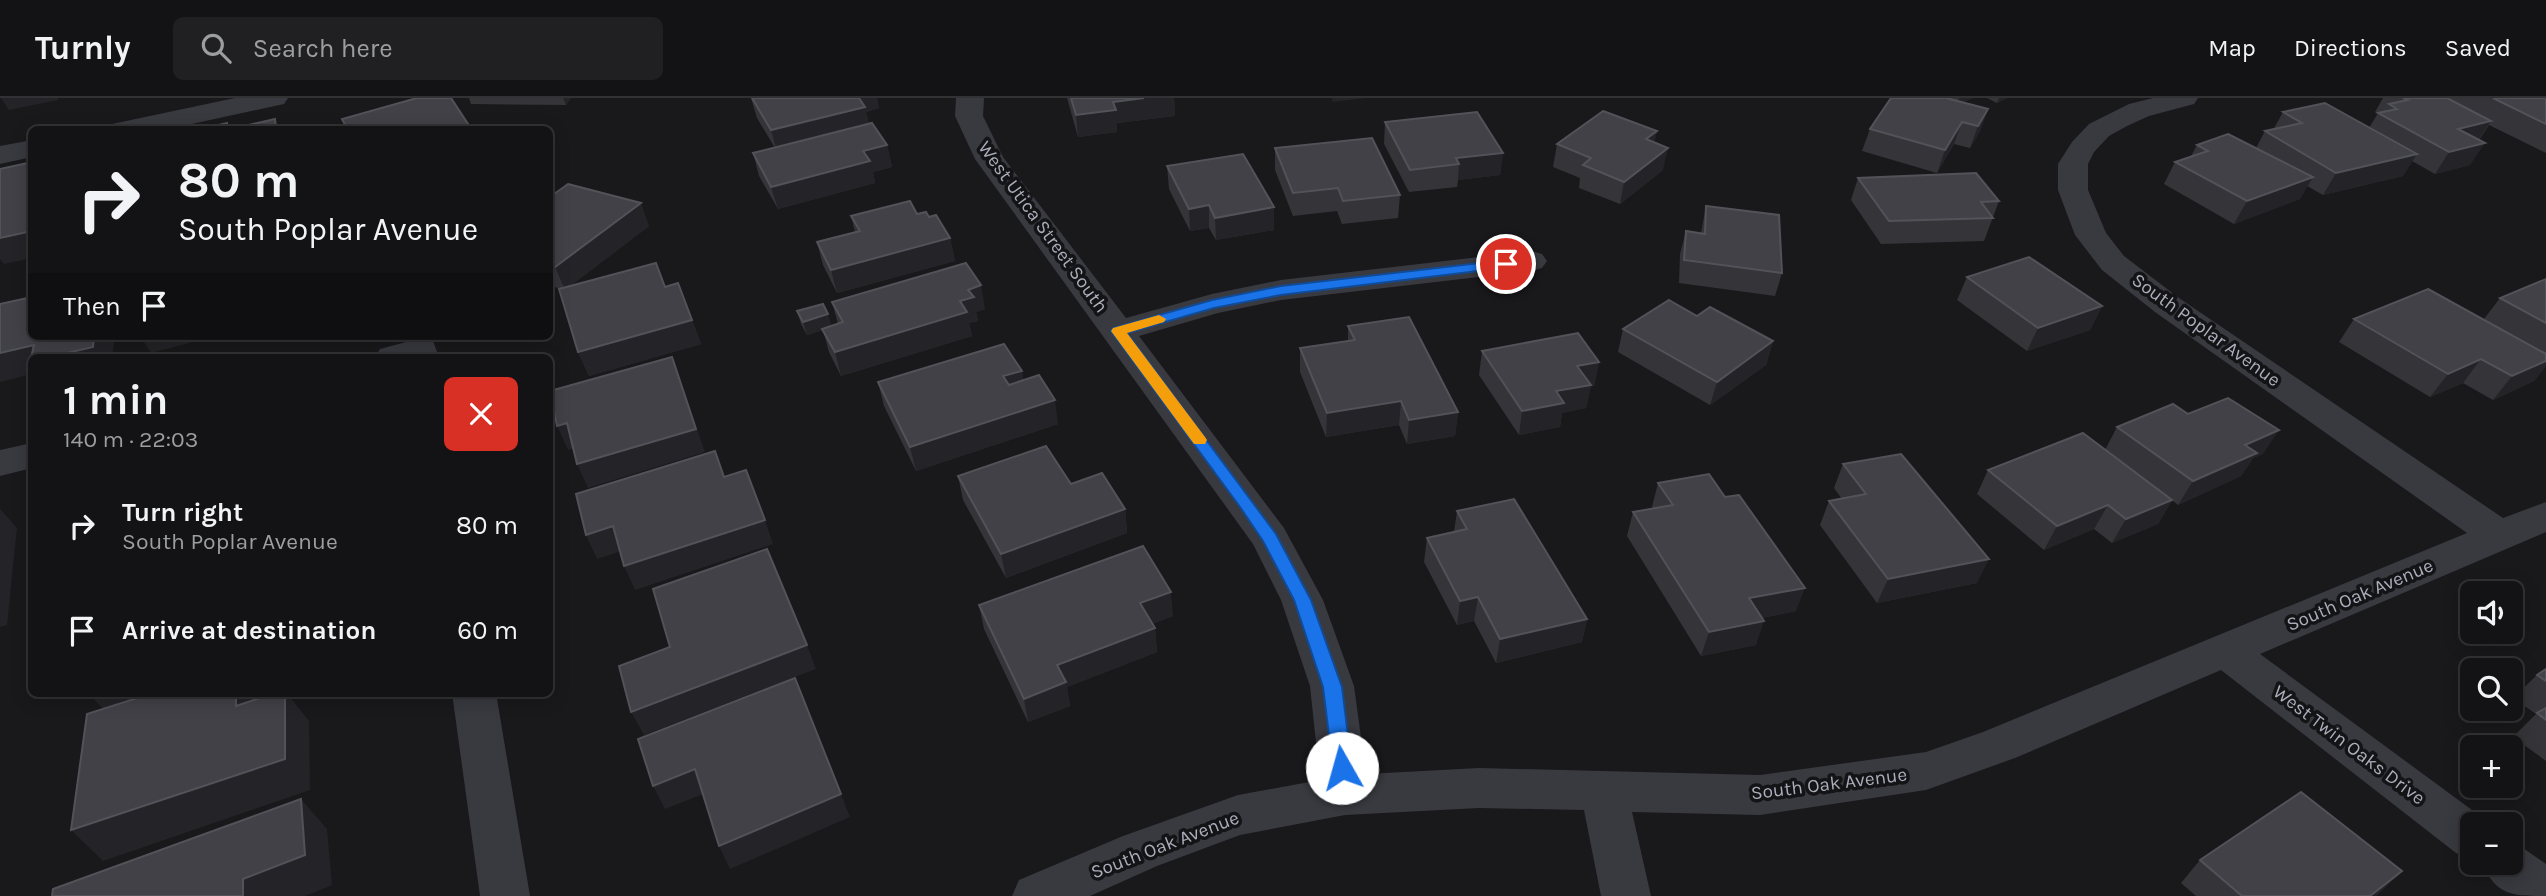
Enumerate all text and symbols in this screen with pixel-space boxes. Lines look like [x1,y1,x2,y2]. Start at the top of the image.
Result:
search box [173,17,663,80]
text: Turnly [35,29,131,67]
icon: search [197,29,235,67]
text: Search here [253,33,393,64]
text: Map [2208,34,2256,62]
text: Directions [2294,34,2407,62]
text: Saved [2445,34,2511,62]
street label: West Utica Street South [973,137,1113,317]
text: 80 m [178,152,300,209]
icon: right [63,154,154,245]
text: South Poplar Avenue [178,211,478,248]
pin [1476,234,1536,294]
icon: arrive [1487,245,1525,283]
street label: South Poplar Avenue [2127,269,2285,391]
icon: arrive [135,287,173,325]
text: Then [63,291,121,322]
text: 1 min [63,375,168,425]
button: close [444,377,518,451]
text: 140 m · 22:03 [63,426,198,453]
text: Turn right [122,497,243,528]
icon: right [63,507,101,545]
text: 80 m [456,510,518,541]
text: South Poplar Avenue [122,528,338,555]
street label: South Oak Avenue [2283,554,2437,636]
map controls [2460,581,2523,875]
button: sound [2460,581,2523,644]
icon: arrive [63,612,101,650]
text: Arrive at destination [122,615,376,646]
text: 60 m [457,615,518,646]
button: search [2460,658,2523,721]
street label: West Twin Oaks Drive [2269,681,2429,809]
position arrow [1305,731,1379,805]
button: + [2460,735,2523,798]
street label: South Oak Avenue [1750,764,1908,804]
street label: South Oak Avenue [1088,807,1242,883]
button: − [2460,812,2523,875]

